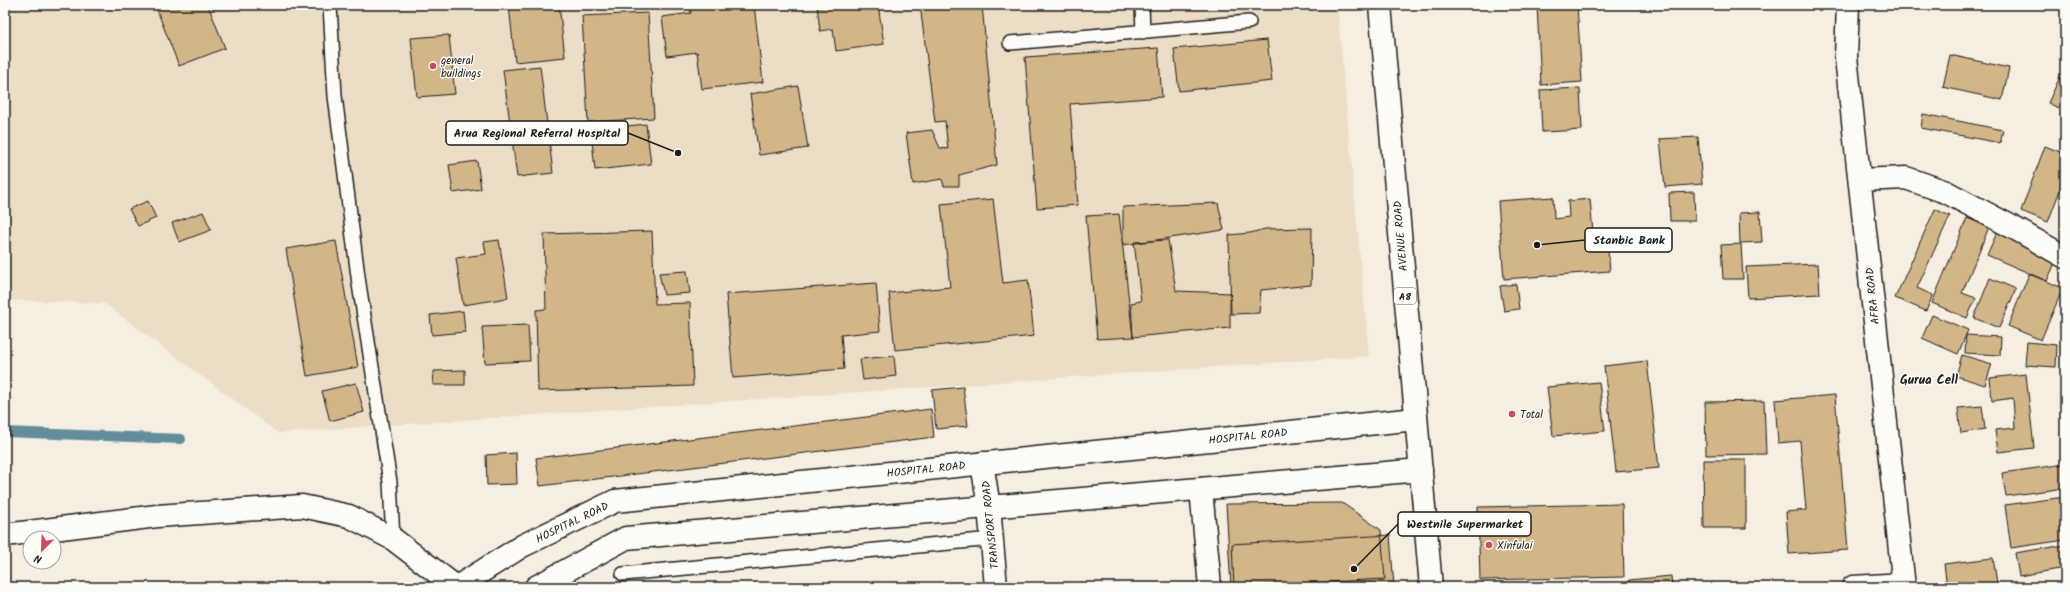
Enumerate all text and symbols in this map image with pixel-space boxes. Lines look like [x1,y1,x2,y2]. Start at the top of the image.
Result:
place label: general buildings [440,52,482,83]
marker: general buildings [428,61,438,71]
callout: Arua Regional Referral Hospital [446,121,628,145]
text: Arua Regional Referral Hospital [454,124,621,143]
street label: AVENUE ROAD [1389,200,1413,272]
callout: Stanbic Bank [1585,228,1672,252]
text: Stanbic Bank [1593,231,1666,250]
street label: AFRA ROAD [1861,267,1885,325]
road number: A8 [1394,288,1416,304]
district label: Gurua Cell [1900,370,1959,391]
place label: Total [1520,406,1543,424]
marker: Total [1507,409,1517,419]
street label: HOSPITAL ROAD [1208,424,1288,450]
street label: HOSPITAL ROAD [886,457,966,483]
street label: TRANSPORT ROAD [977,480,1005,570]
street label: HOSPITAL ROAD [533,497,612,548]
callout: Westnile Supermarket [1398,512,1531,536]
text: Westnile Supermarket [1407,515,1524,534]
north arrow [22,530,62,570]
place label: Xinfulai [1497,537,1533,555]
marker: Xinfulai [1484,540,1494,550]
text: N [31,549,45,568]

